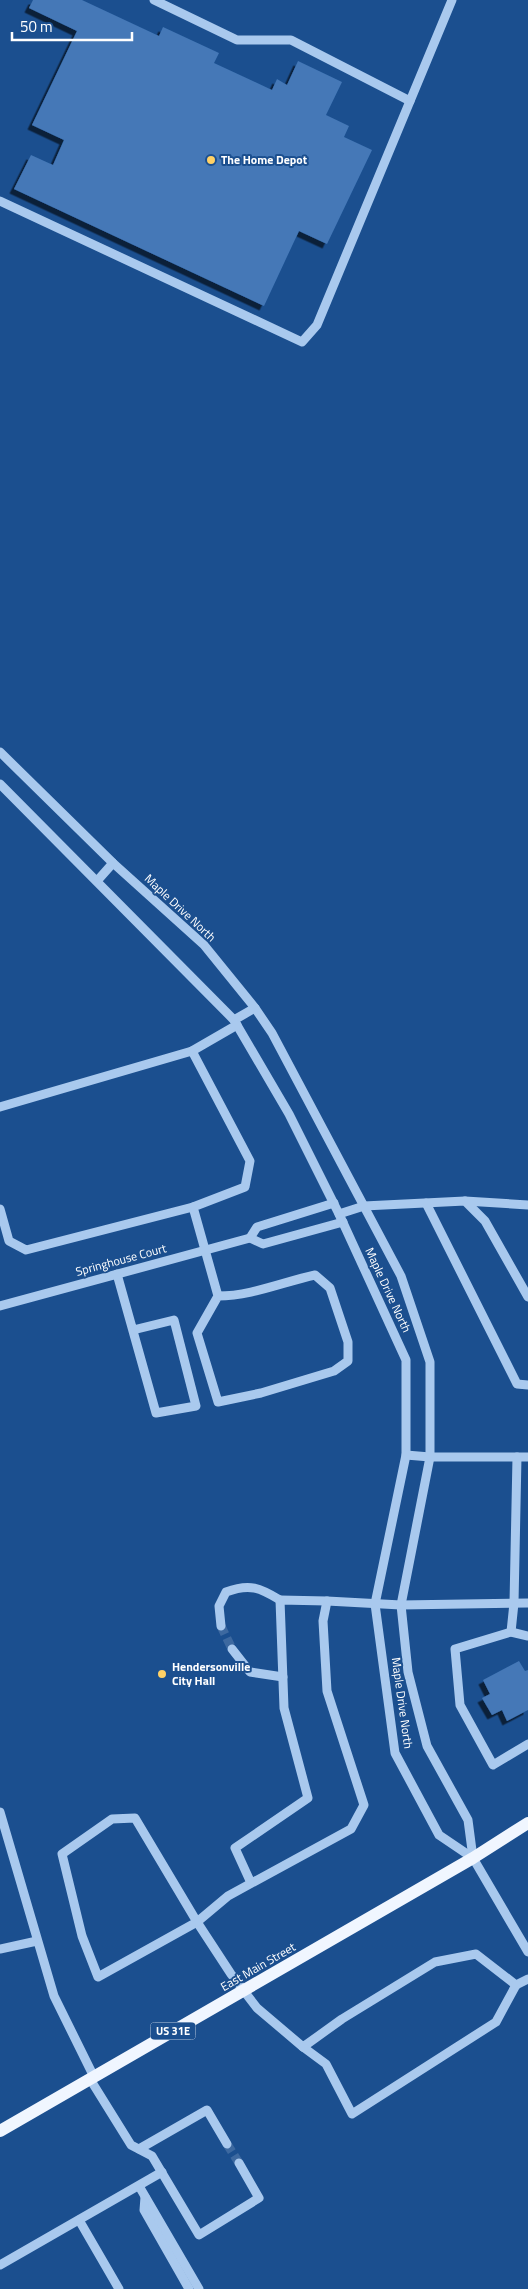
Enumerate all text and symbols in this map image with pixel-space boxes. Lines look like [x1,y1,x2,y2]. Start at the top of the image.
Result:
scale bar [12,10,132,42]
text: 50 m [20,15,53,38]
place label: The Home Depot [221,150,308,169]
marker: The Home Depot [205,154,217,166]
street label: Maple Drive North [140,869,220,946]
street label: Springhouse Court [73,1238,169,1281]
street label: Maple Drive North [360,1244,416,1335]
street label: Maple Drive North [387,1656,418,1750]
place label: Hendersonville City Hall [172,1657,250,1690]
marker: Hendersonville City Hall [156,1668,168,1680]
street label: East Main Street [217,1937,299,1996]
road number: US 31E [150,2022,196,2040]

